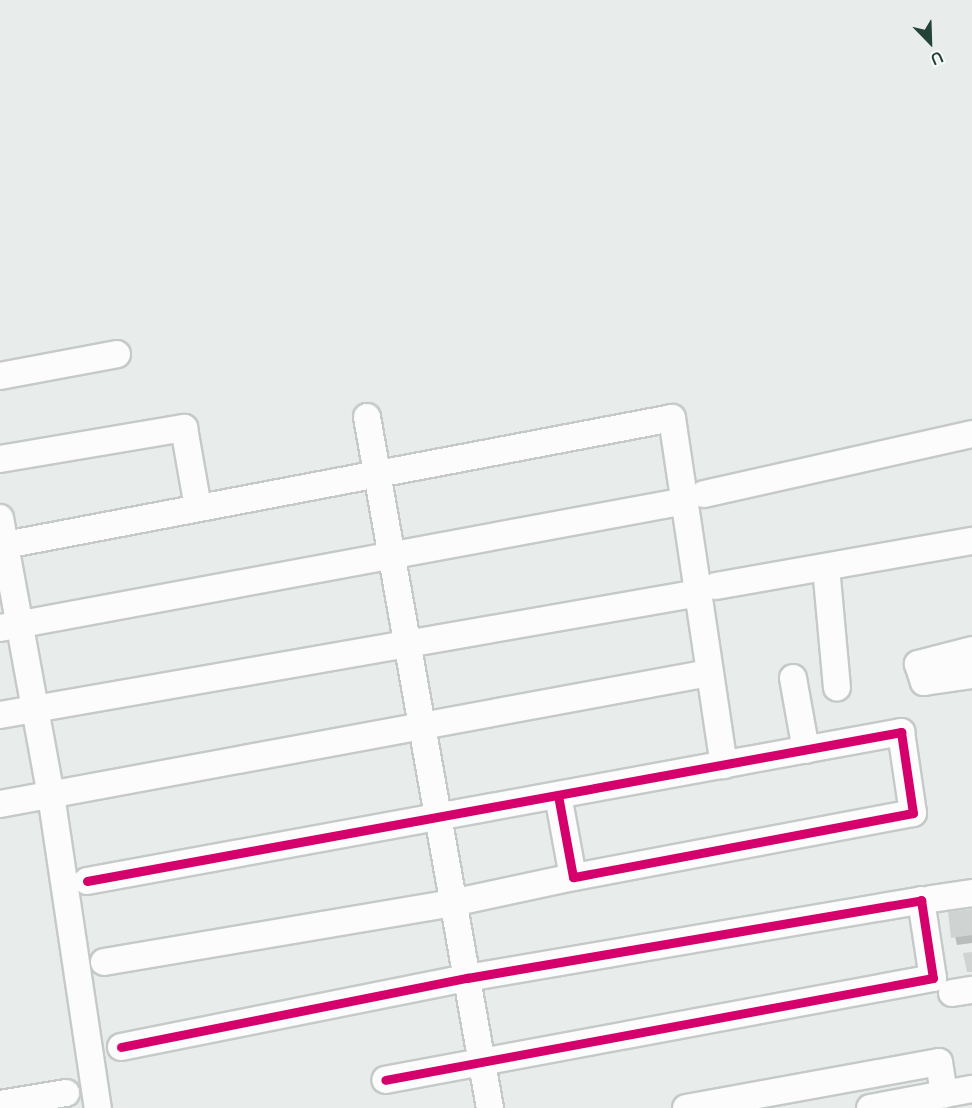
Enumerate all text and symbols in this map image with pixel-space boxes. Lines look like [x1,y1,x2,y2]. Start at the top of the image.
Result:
north arrow [900,12,960,72]
text: U [928,47,946,70]

